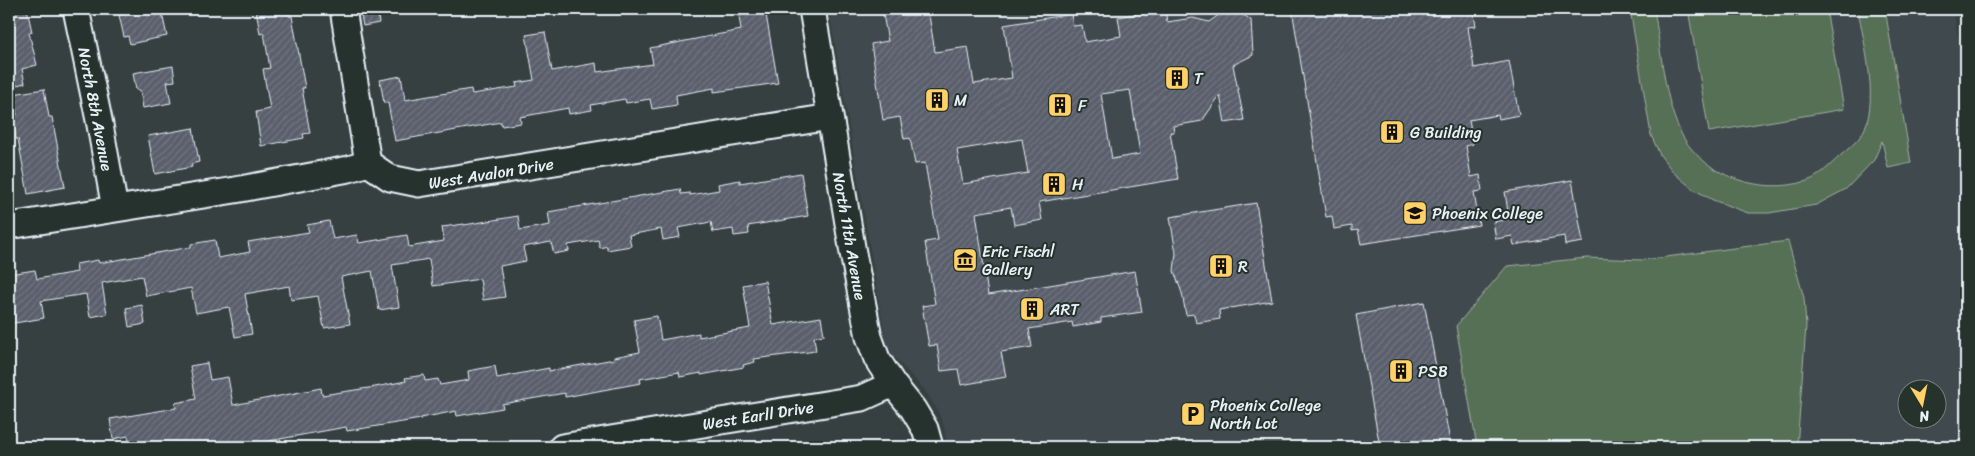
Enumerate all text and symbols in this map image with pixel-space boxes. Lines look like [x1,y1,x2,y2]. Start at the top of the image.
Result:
street label: North 8th Avenue [69,45,122,174]
place label: T [1194,64,1204,93]
building icon: T [1164,65,1190,91]
place label: M [954,86,967,115]
building icon: M [924,87,950,113]
place label: F [1078,91,1088,120]
building icon: F [1047,92,1073,118]
place label: G Building [1410,118,1482,147]
building icon: G Building [1379,119,1405,145]
street label: West Avalon Drive [426,149,556,198]
street label: North 11th Avenue [824,170,875,303]
place label: H [1072,170,1084,199]
building icon: H [1041,171,1067,197]
place label: Phoenix College [1432,199,1543,228]
school or university icon: Phoenix College [1402,200,1428,226]
place label: Eric Fischl Gallery [982,237,1055,284]
museum icon: Eric Fischl Gallery [952,247,978,273]
place label: R [1238,252,1248,281]
building icon: R [1208,253,1234,279]
place label: ART [1049,295,1080,324]
building icon: ART [1019,296,1045,322]
place label: PSB [1418,357,1448,386]
building icon: PSB [1388,358,1414,384]
north arrow [1898,378,1948,428]
place label: Phoenix College North Lot [1210,391,1321,438]
street label: West Earll Drive [700,392,816,439]
parking icon: Phoenix College North Lot [1180,401,1206,427]
text: N [1917,403,1932,430]

